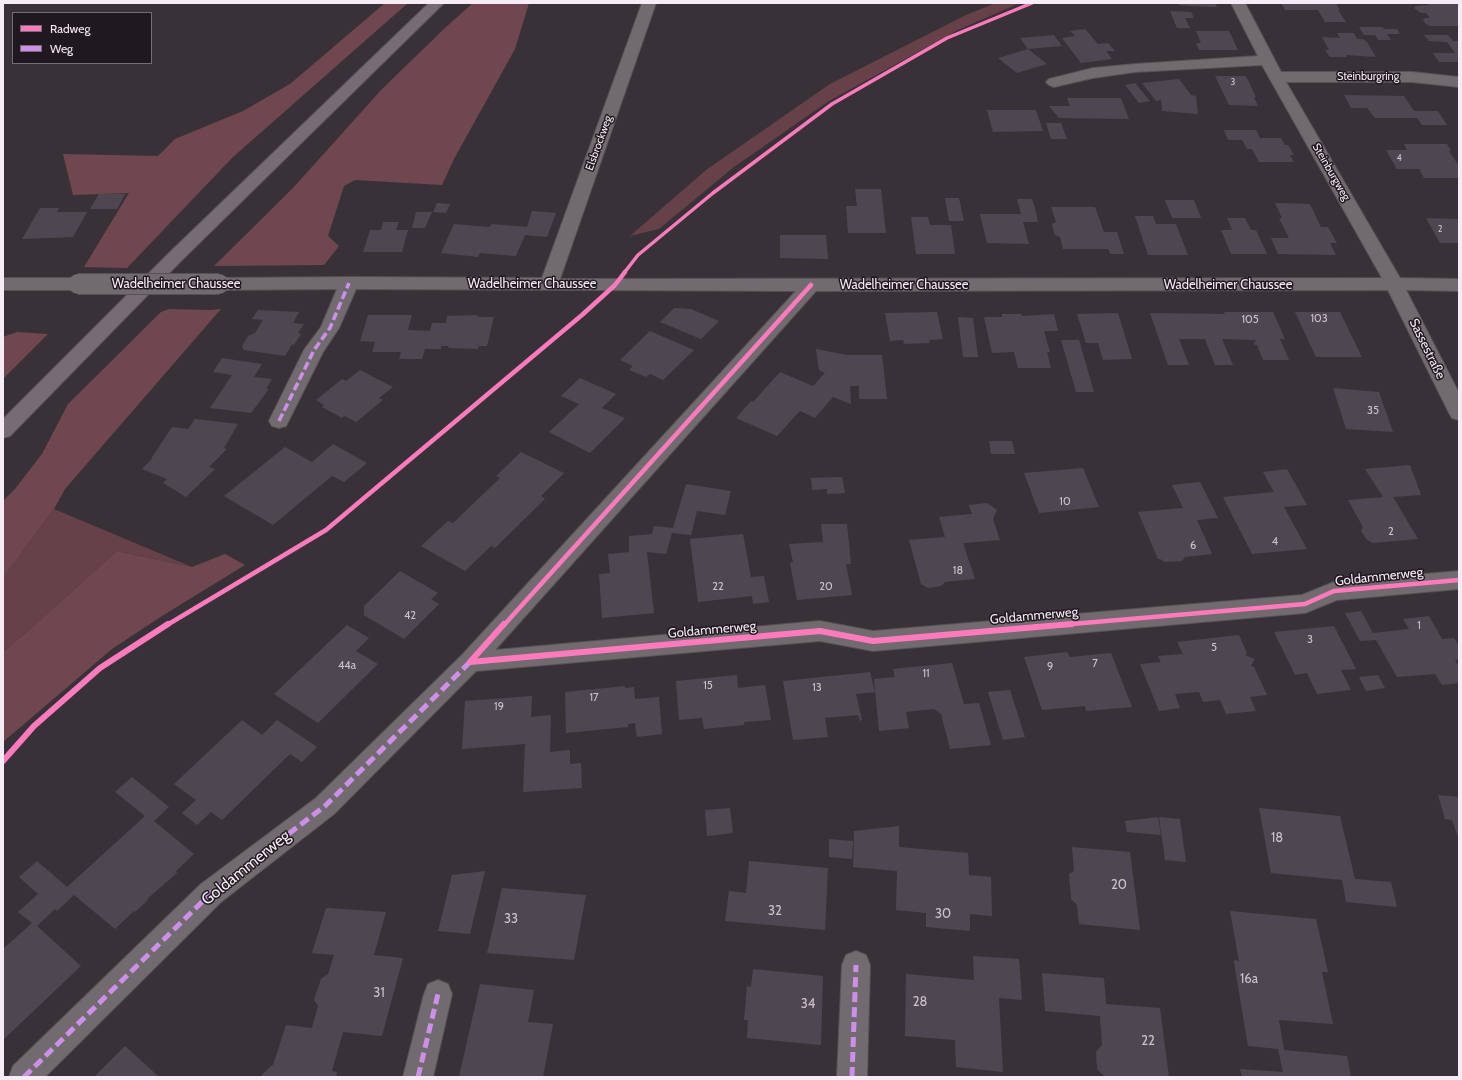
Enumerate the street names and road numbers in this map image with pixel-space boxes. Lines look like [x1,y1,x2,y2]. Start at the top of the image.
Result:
street label: Steinburgring [1337,70,1399,84]
street label: Elsbrockweg [583,114,615,172]
street label: Steinburgweg [1309,141,1353,203]
street label: Wadelheimer Chaussee [112,276,240,292]
street label: Wadelheimer Chaussee [468,276,596,292]
street label: Wadelheimer Chaussee [840,277,968,293]
street label: Wadelheimer Chaussee [1164,277,1292,293]
street label: Sassestraße [1406,316,1448,382]
street label: Goldammerweg [1334,565,1424,589]
street label: Goldammerweg [989,604,1079,628]
street label: Goldammerweg [667,618,757,642]
street label: Goldammerweg [198,826,294,910]

